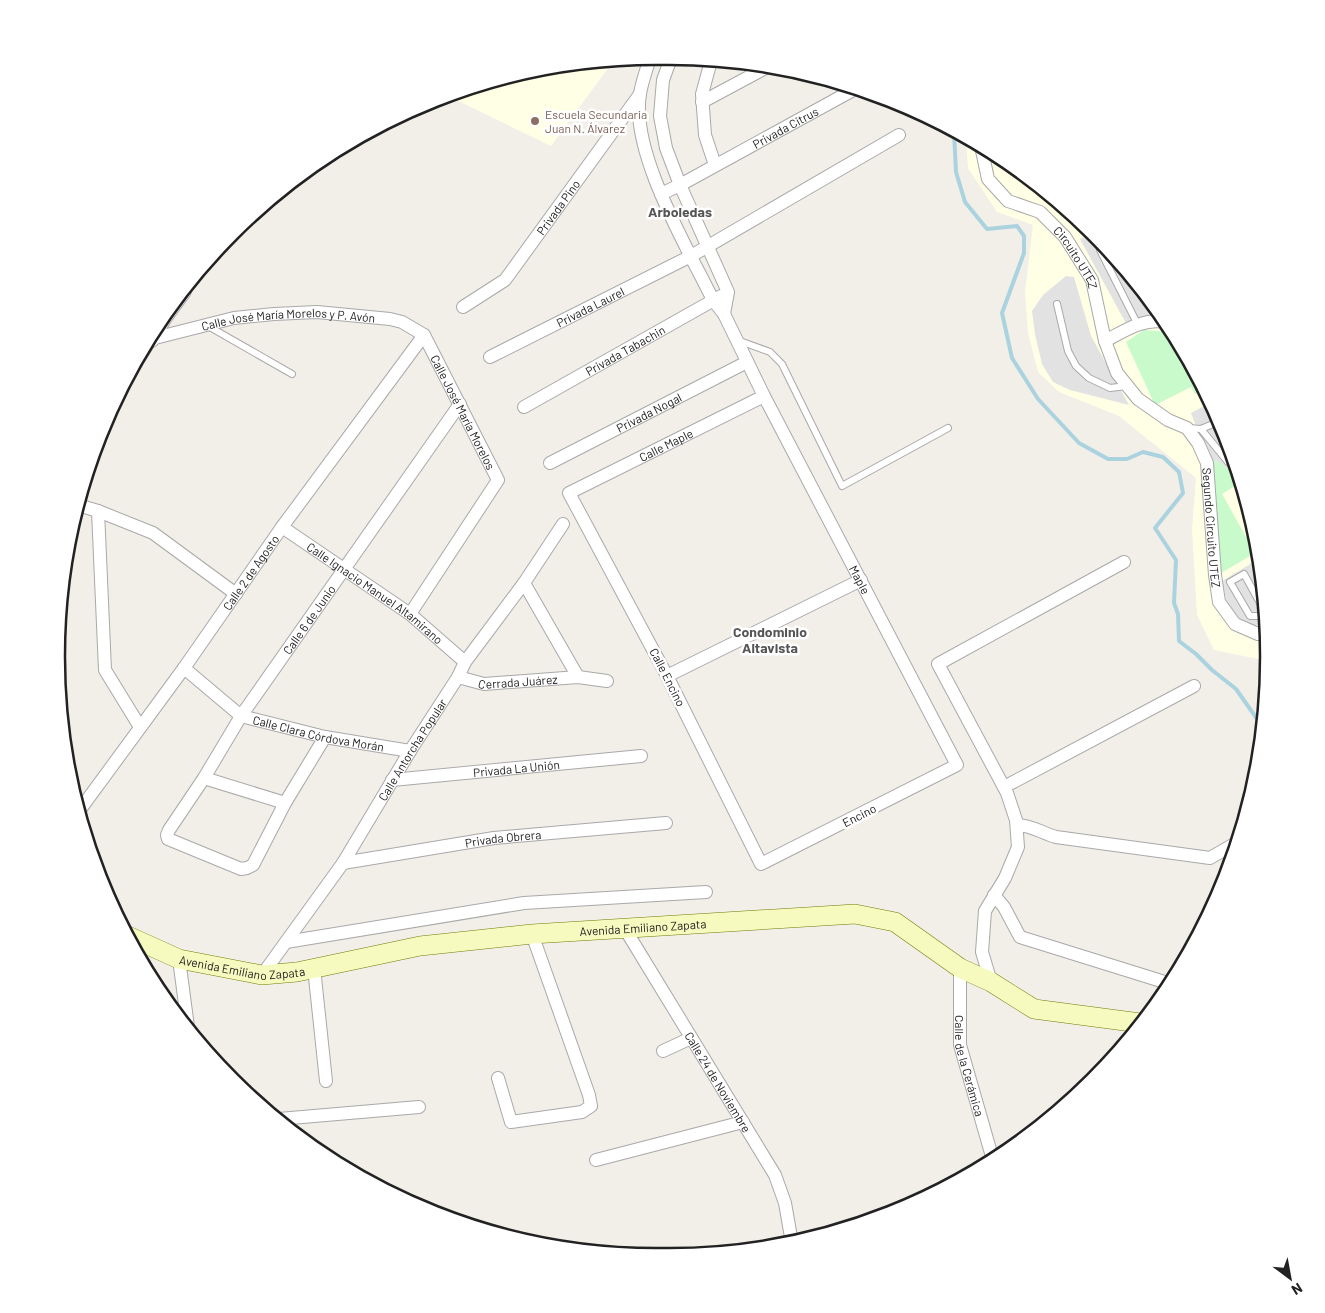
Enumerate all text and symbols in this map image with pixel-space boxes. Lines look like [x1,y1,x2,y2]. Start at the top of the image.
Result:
street label: Privada Citrus [750,104,821,151]
place label: Escuela Secundaria Juan N. Álvarez [545,107,647,135]
marker: Escuela Secundaria Juan N. Álvarez [529,115,541,127]
street label: Privada Pino [533,177,583,237]
district label: Arboledas [648,203,712,220]
street label: Circuito UTEZ [1051,223,1101,290]
street label: Privada Laurel [554,284,626,330]
street label: Calle José María Morelos y P. Avón [200,305,376,333]
street label: Privada Tabachin [583,322,667,378]
street label: Calle José María Morelos [428,352,499,472]
street label: Privada Nogal [614,390,684,435]
street label: Calle Maple [637,426,695,464]
street label: Segundo Circuito UTEZ [1200,467,1224,589]
street label: Calle 2 de Agosto [220,532,282,613]
street label: Calle Ignacio Manuel Altamirano [304,539,446,646]
street label: Maple [847,563,873,596]
street label: Calle 6 de Junio [280,582,338,657]
district label: Condominio Altavista [733,623,807,656]
street label: Calle Encino [647,646,689,708]
street label: Cerrada Juárez [477,672,558,691]
street label: Calle Antorcha Popular [375,695,449,803]
street label: Calle Clara Córdova Morán [251,712,385,754]
street label: Privada La Unión [472,757,560,779]
street label: Encino [840,801,878,829]
street label: Privada Obrera [464,827,542,850]
street label: Avenida Emiliano Zapata [579,916,707,938]
street label: Avenida Emiliano Zapata [178,952,306,982]
street label: Calle de la Cerámica [953,1015,987,1118]
street label: Calle 24 de Noviembre [682,1029,754,1135]
north arrow [1265,1253,1315,1303]
text: N [1289,1280,1306,1299]

